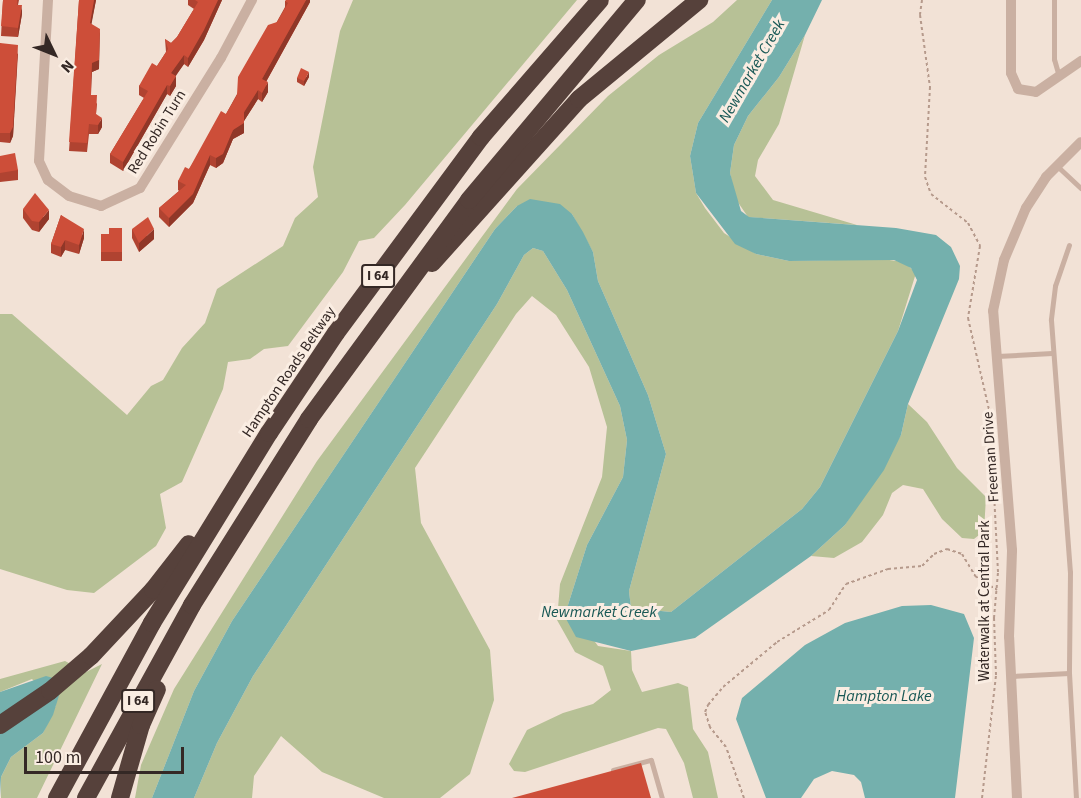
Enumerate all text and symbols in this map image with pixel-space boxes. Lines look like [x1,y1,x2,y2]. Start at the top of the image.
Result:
water label: Newmarket Creek [715,16,789,126]
north arrow [24,24,84,84]
text: N [55,55,79,78]
street label: Red Robin Turn [124,87,190,177]
road number: I 64 [360,265,396,287]
street label: Hampton Roads Beltway [239,303,339,441]
street label: Freeman Drive [979,411,1003,503]
street label: Waterwalk at Central Park [976,520,994,682]
water label: Newmarket Creek [541,602,657,622]
water label: Hampton Lake [836,686,932,706]
road number: I 64 [120,690,156,712]
scale bar [27,735,188,773]
text: 100 m [35,745,80,770]

